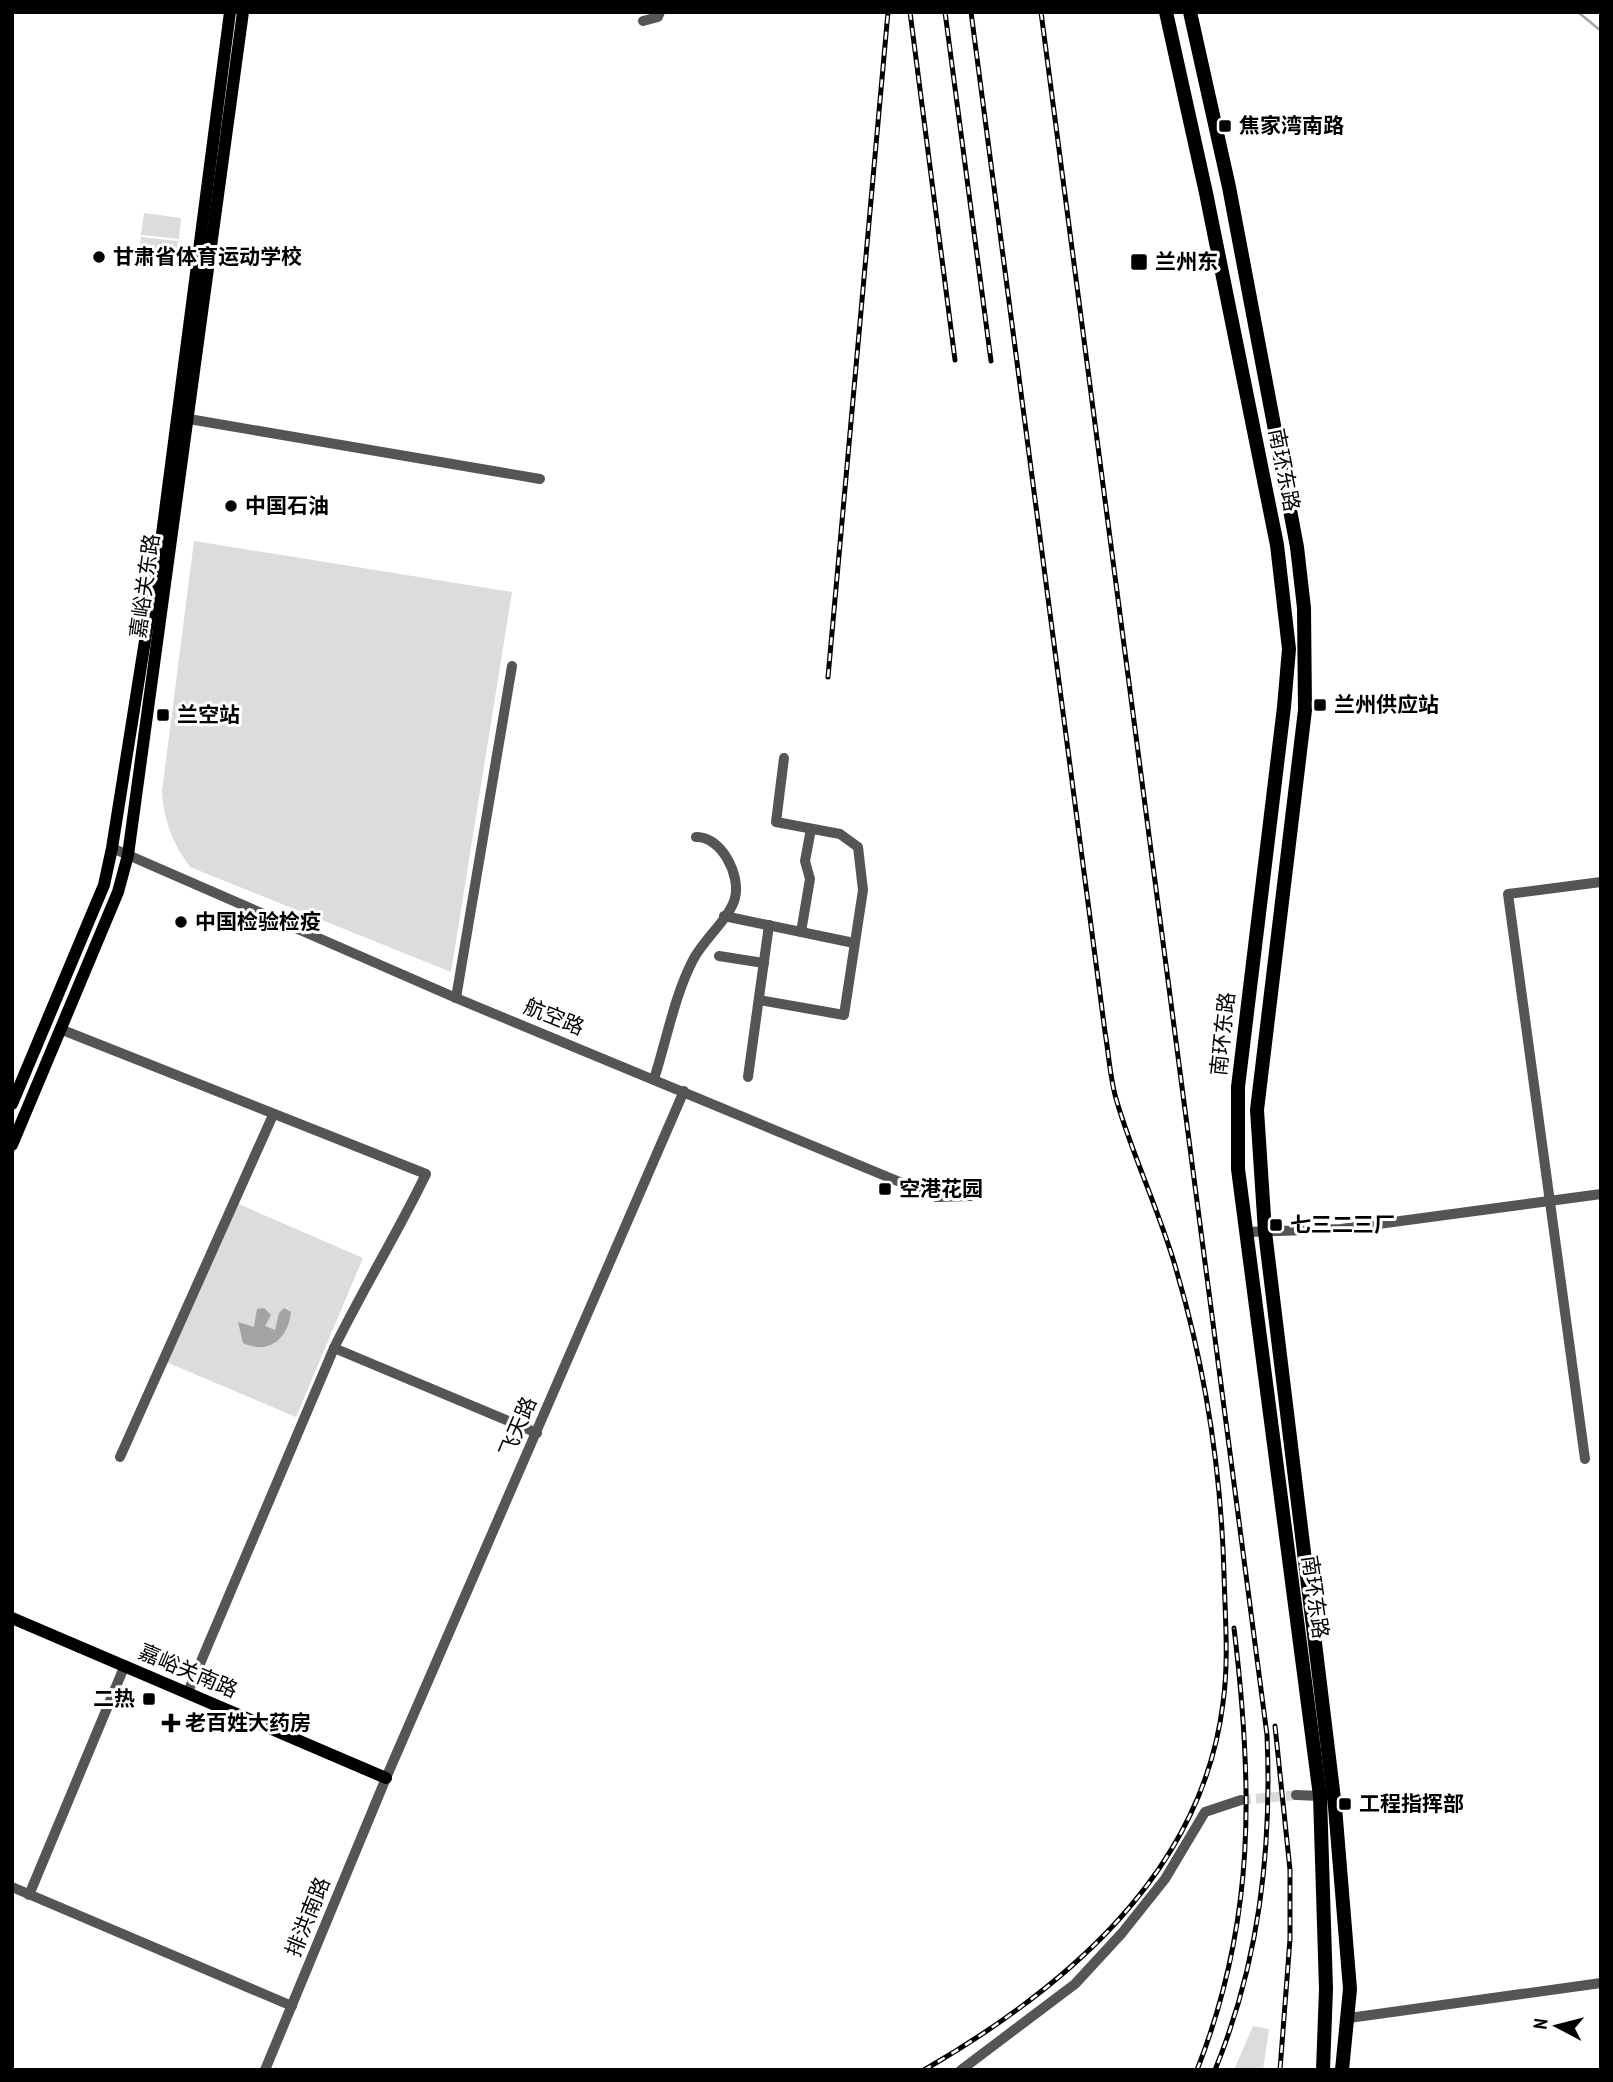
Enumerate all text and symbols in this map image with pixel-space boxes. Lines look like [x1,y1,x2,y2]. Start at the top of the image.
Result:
place label: 焦家湾南路 [1239,112,1344,139]
marker: 焦家湾南路 [1217,118,1233,134]
place label: 甘肃省体育运动学校 [113,243,302,270]
place label: 兰州东 [1155,248,1218,275]
marker: 甘肃省体育运动学校 [91,249,107,265]
marker: 兰州东 [1129,252,1149,272]
street label: 南环东路 [1263,426,1306,514]
place label: 中国石油 [245,492,329,519]
marker: 中国石油 [223,498,239,514]
street label: 嘉峪关东路 [124,532,165,640]
place label: 兰州供应站 [1334,691,1439,718]
marker: 兰州供应站 [1312,697,1328,713]
place label: 兰空站 [177,701,240,728]
marker: 兰空站 [155,707,171,723]
place label: 中国检验检疫 [195,908,321,935]
marker: 中国检验检疫 [173,914,189,930]
street label: 南环东路 [1205,991,1240,1077]
street label: 航空路 [520,992,588,1041]
place label: 空港花园 [899,1175,983,1202]
marker: 空港花园 [877,1181,893,1197]
place label: 七三二三厂 [1290,1211,1395,1238]
marker: 七三二三厂 [1268,1217,1284,1233]
street label: 飞天路 [493,1393,542,1461]
street label: 南环东路 [1296,1553,1335,1640]
street label: 嘉峪关南路 [135,1638,242,1703]
place label: 二热 [93,1685,135,1712]
marker: 二热 [141,1691,157,1707]
place label: 老百姓大药房 [185,1709,311,1736]
marker: 老百姓大药房 [163,1715,179,1731]
place label: 工程指挥部 [1359,1790,1464,1817]
marker: 工程指挥部 [1337,1796,1353,1812]
street label: 排洪南路 [279,1873,336,1961]
north arrow [1522,1991,1592,2061]
text: N [1528,2017,1553,2030]

